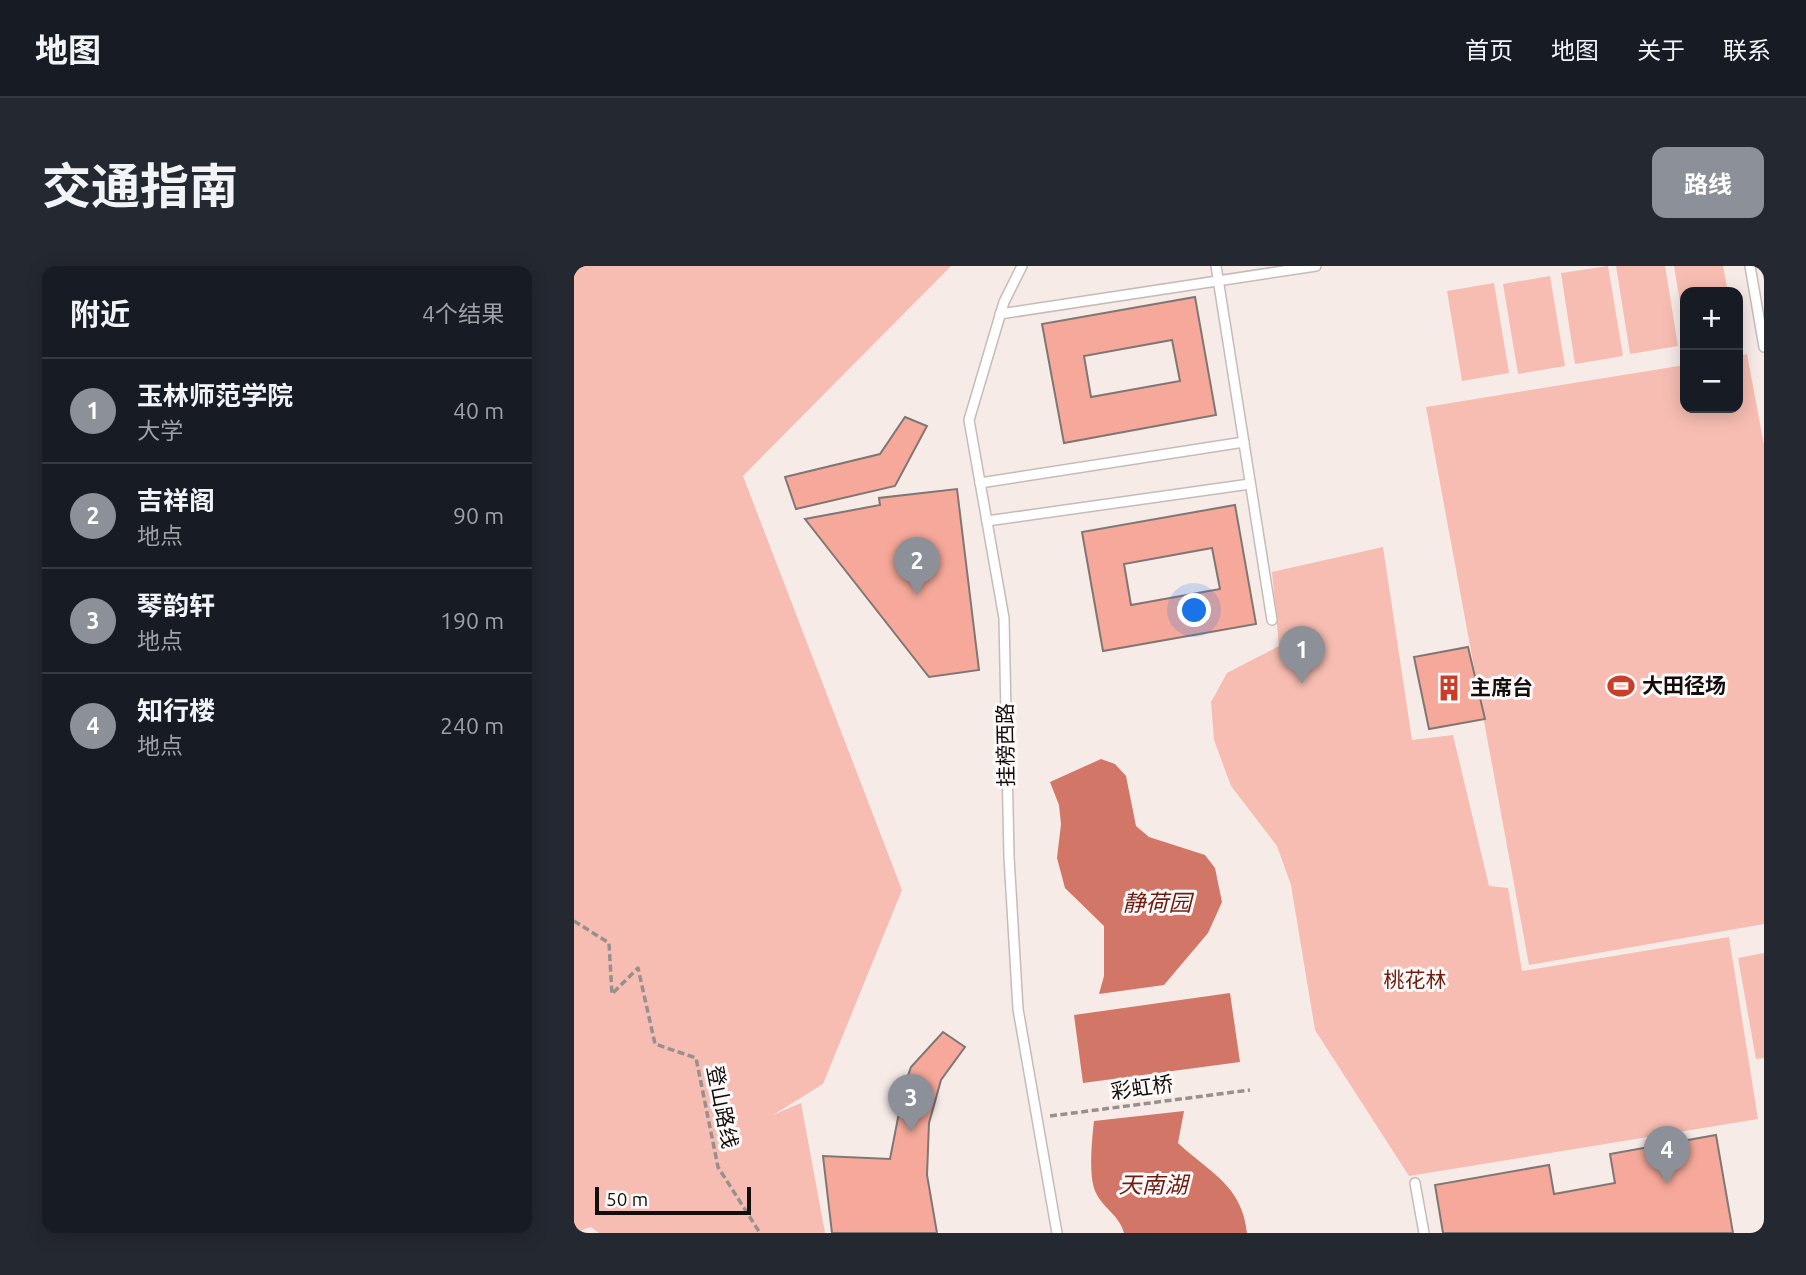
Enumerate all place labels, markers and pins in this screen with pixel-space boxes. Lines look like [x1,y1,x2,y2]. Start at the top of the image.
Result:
pin: 2 [894,537,940,595]
pin: 1 [1279,626,1325,684]
sports icon: 大田径场 [1606,671,1636,701]
building icon: 主席台 [1434,673,1464,703]
place label: 大田径场 [1642,673,1726,697]
place label: 主席台 [1470,675,1533,699]
pin: 3 [888,1074,934,1132]
pin: 4 [1644,1126,1690,1184]

